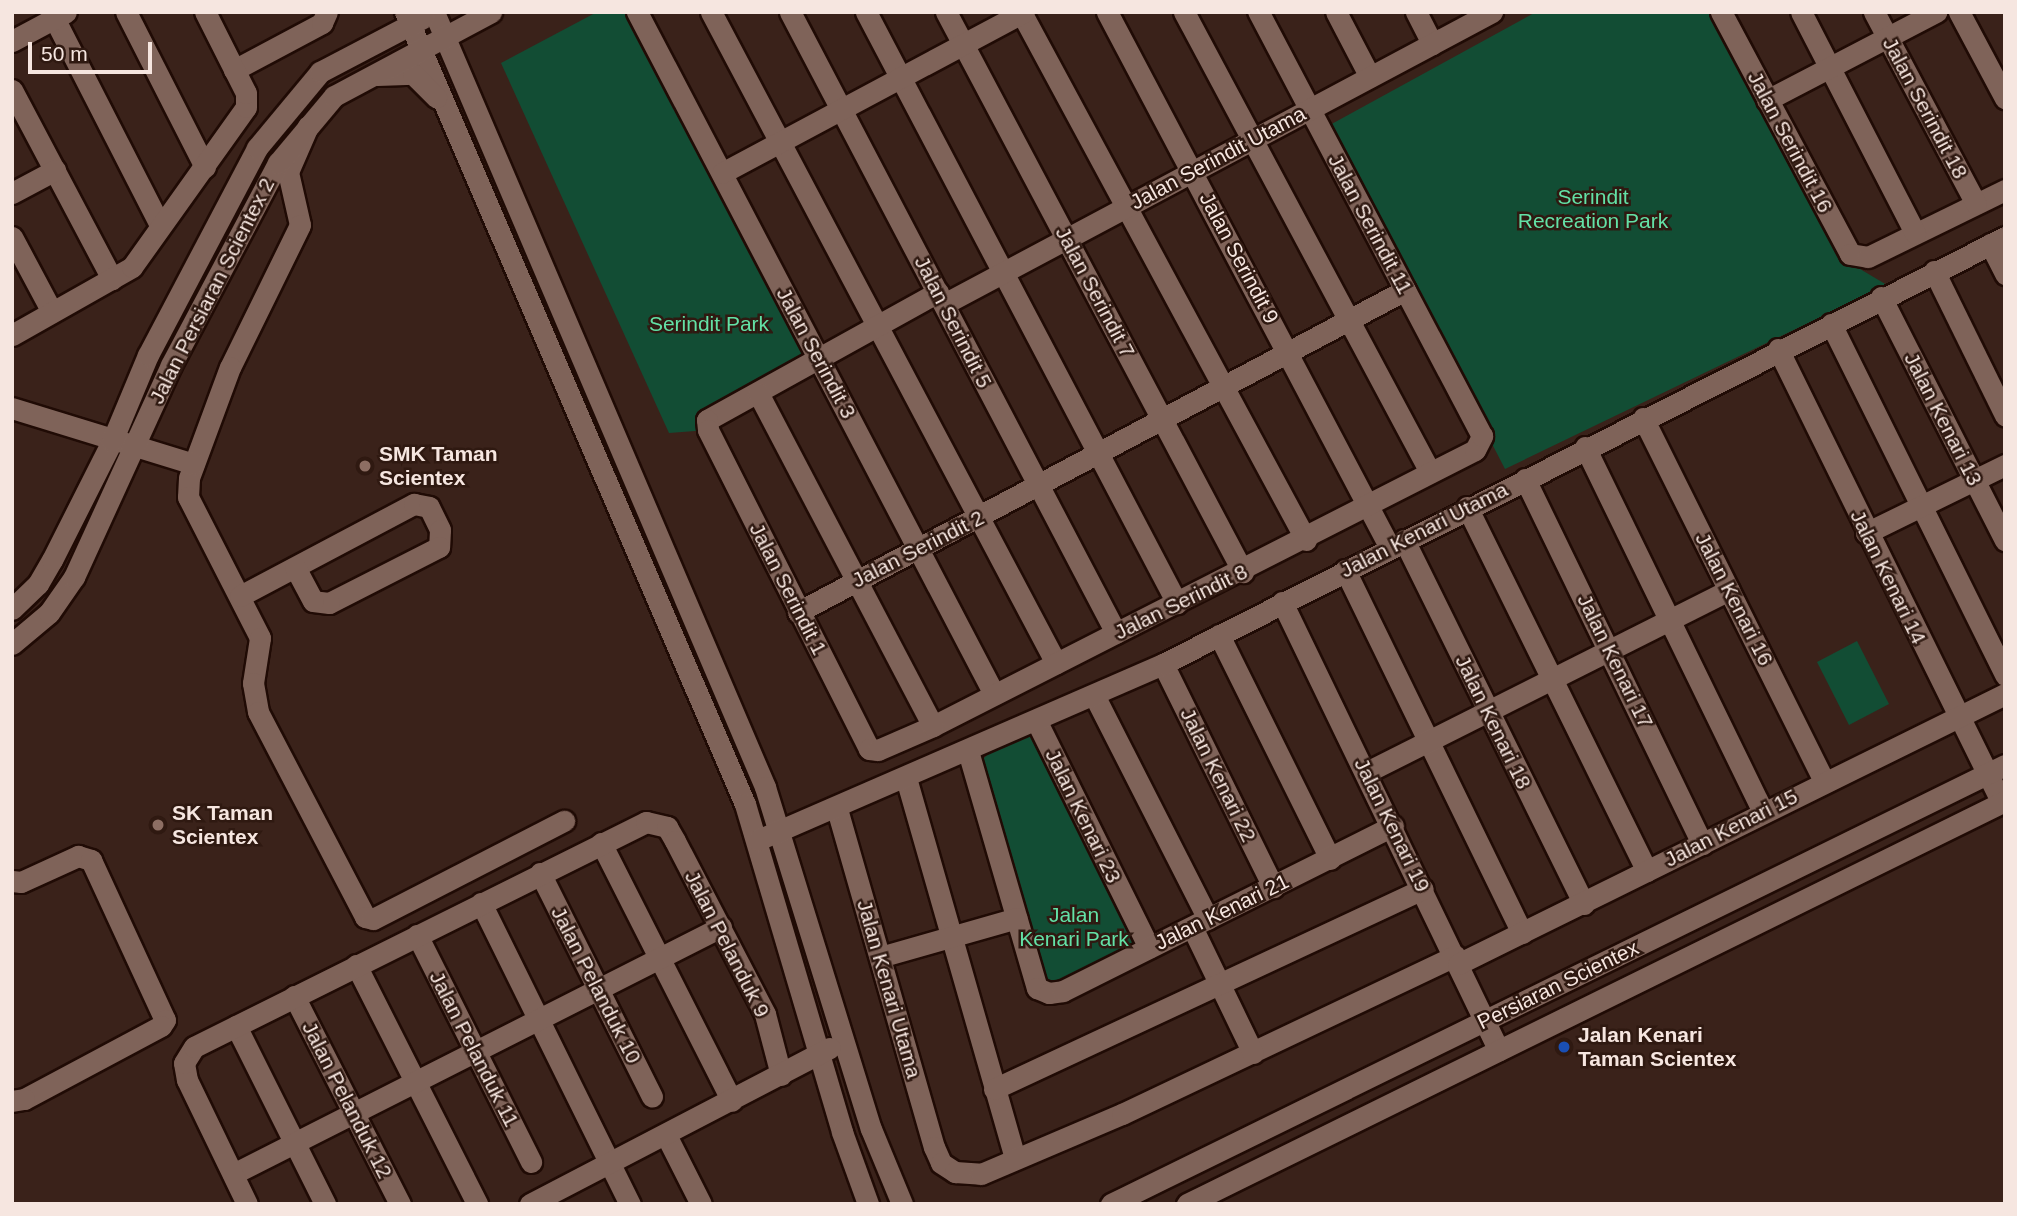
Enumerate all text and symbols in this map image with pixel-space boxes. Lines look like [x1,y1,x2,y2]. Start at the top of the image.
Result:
scale bar [32,28,156,72]
street label: Jalan Serindit 18 [1877,33,1973,183]
text: 50 m [41,42,88,65]
street label: Jalan Serindit 16 [1742,67,1838,217]
street label: Jalan Serindit Utama [1126,101,1310,215]
street label: Jalan Serindit 11 [1323,150,1417,298]
street label: Jalan Persiaran Scientex 2 [144,174,280,408]
park label: Serindit Recreation Park [1518,184,1668,234]
street label: Jalan Serindit 9 [1194,188,1284,328]
street label: Jalan Serindit 7 [1050,222,1140,362]
street label: Jalan Serindit 5 [909,252,997,392]
street label: Jalan Serindit 3 [771,283,861,423]
park label: Serindit Park [649,311,769,337]
street label: Jalan Kenari 13 [1899,348,1987,490]
place label: SMK Taman Scientex [379,441,498,491]
marker: SMK Taman Scientex [357,458,373,474]
street label: Jalan Kenari Utama [1336,477,1512,583]
street label: Jalan Serindit 2 [848,505,988,593]
street label: Jalan Kenari 14 [1845,506,1931,648]
street label: Jalan Serindit 1 [744,519,832,659]
street label: Jalan Kenari 16 [1690,528,1778,670]
street label: Jalan Serindit 8 [1110,559,1252,645]
street label: Jalan Kenari 17 [1572,590,1658,732]
street label: Jalan Kenari 18 [1450,651,1536,793]
street label: Jalan Kenari 22 [1175,704,1261,846]
street label: Jalan Kenari 23 [1040,745,1126,887]
street label: Jalan Kenari 19 [1349,754,1435,896]
street label: Jalan Kenari 15 [1660,784,1802,872]
place label: SK Taman Scientex [172,800,273,850]
marker: SK Taman Scientex [150,817,166,833]
street label: Jalan Pelanduk 9 [679,867,775,1021]
street label: Jalan Kenari 21 [1151,869,1293,955]
street label: Jalan Kenari Utama [851,897,927,1081]
street label: Jalan Pelanduk 10 [546,902,646,1068]
park label: Jalan Kenari Park [1019,902,1129,952]
street label: Persiaran Scientex [1473,935,1643,1035]
street label: Jalan Pelanduk 11 [424,967,524,1131]
street label: Jalan Pelanduk 12 [297,1017,397,1183]
place label: Jalan Kenari Taman Scientex [1578,1022,1736,1072]
marker: Jalan Kenari Taman Scientex [1556,1039,1572,1055]

